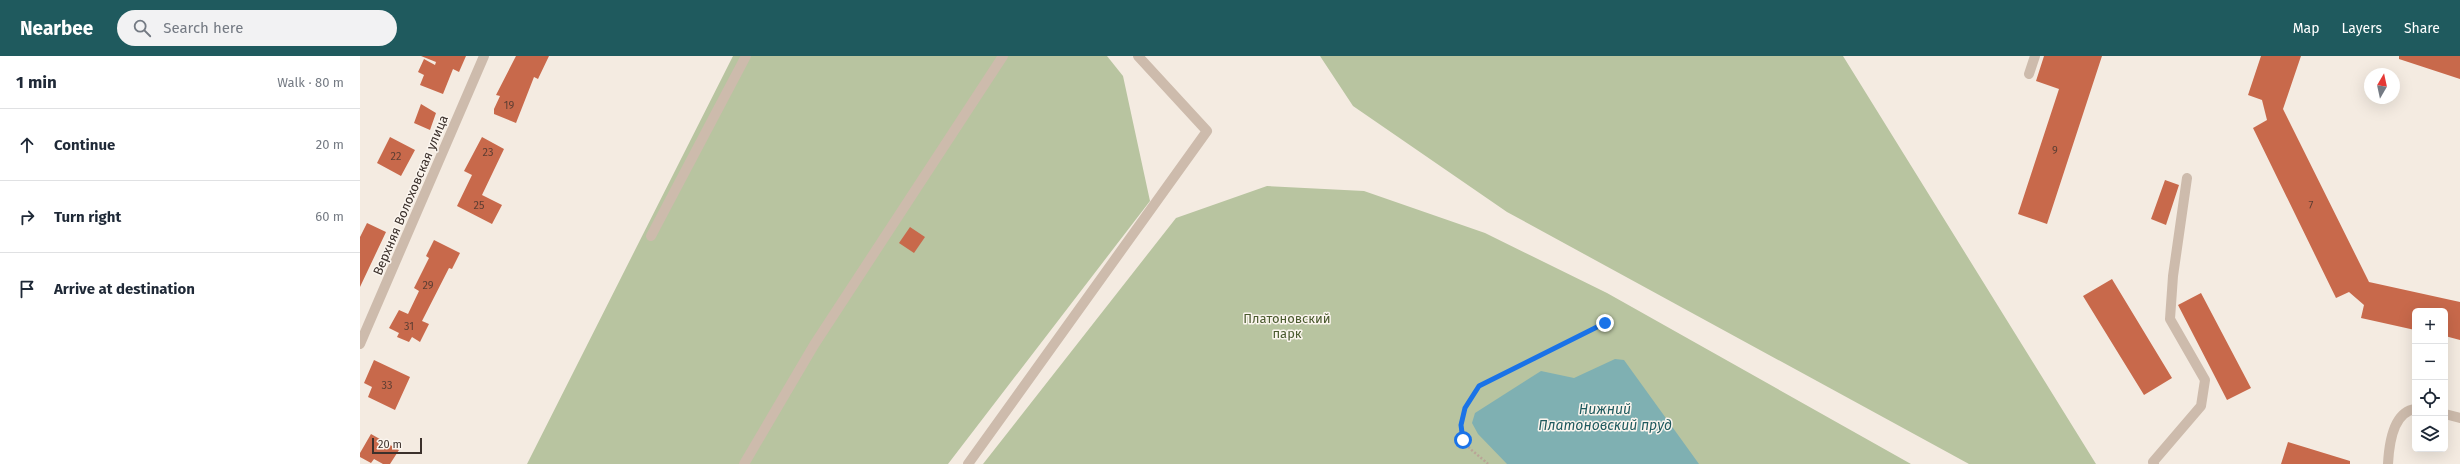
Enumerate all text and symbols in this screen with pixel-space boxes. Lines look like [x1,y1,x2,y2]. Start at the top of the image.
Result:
search box [117,10,397,46]
text: Nearbee [20,17,93,40]
icon: search [131,17,153,39]
text: Search here [163,19,243,37]
text: Map [2293,20,2319,37]
text: Layers [2341,20,2382,37]
text: Share [2404,20,2440,37]
north arrow [2364,68,2400,104]
text: 1 min [16,72,57,93]
text: Walk · 80 m [277,75,344,90]
house number: 19 [504,99,514,112]
street label: Верхняя Волоховская улица [370,113,451,277]
icon: ahead [16,134,38,156]
text: Continue [54,136,115,154]
text: 20 m [316,137,344,152]
house number: 9 [2052,144,2058,157]
house number: 23 [483,146,493,159]
house number: 22 [391,150,401,163]
house number: 25 [474,199,485,212]
house number: 7 [2309,199,2314,212]
icon: right [16,206,38,228]
text: Turn right [54,208,121,226]
text: 60 m [315,209,344,224]
icon: arrive [16,278,38,300]
house number: 29 [422,279,434,292]
text: Arrive at destination [54,280,195,298]
map controls [2412,308,2448,452]
button: + [2412,308,2448,344]
park label: Платоновский парк [1243,311,1331,341]
route end [1596,314,1614,332]
house number: 31 [404,320,414,333]
button: − [2412,344,2448,380]
house number: 33 [382,379,392,392]
button: locate [2412,380,2448,416]
water label: Нижний Платоновский пруд [1538,401,1672,434]
button: layers [2412,416,2448,452]
route start [1454,431,1472,449]
scale bar [372,436,422,455]
text: 20 m [378,438,402,451]

